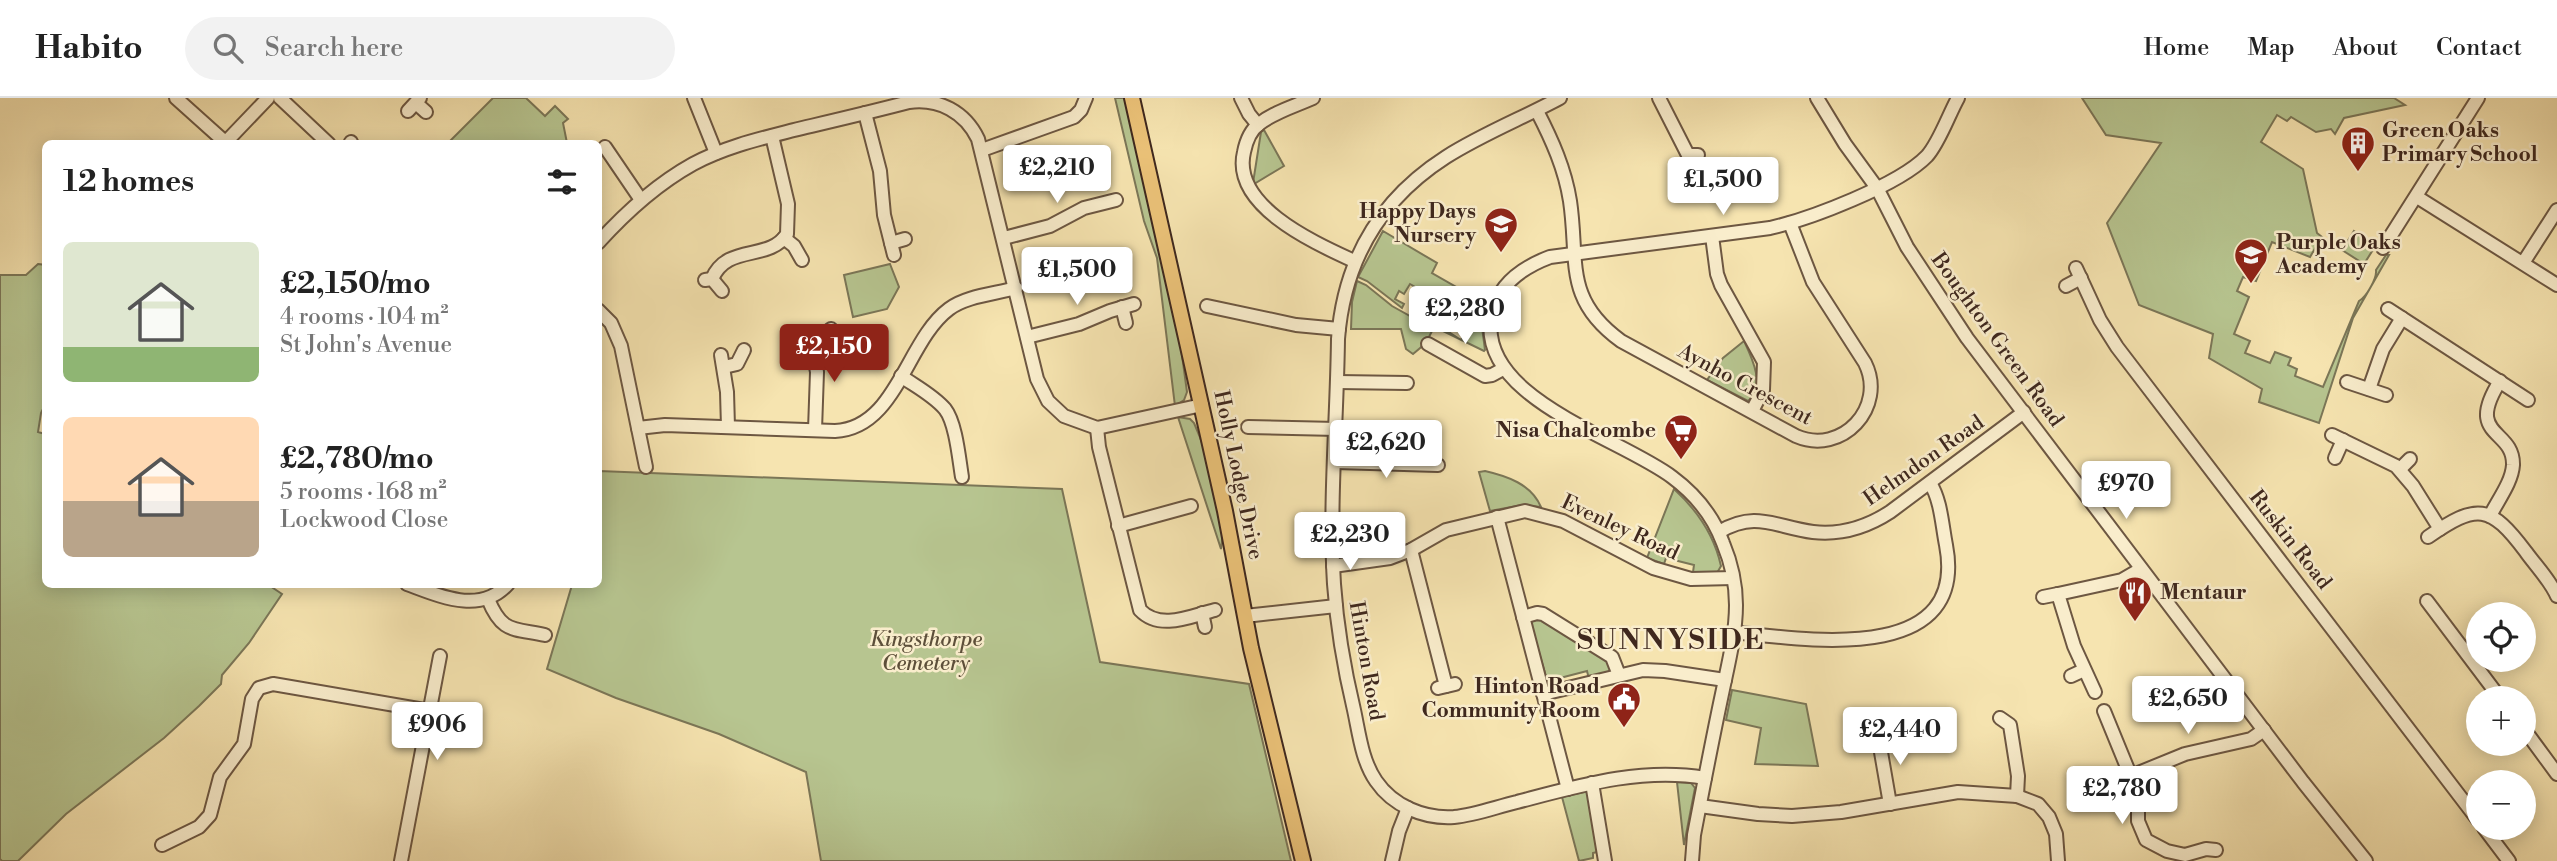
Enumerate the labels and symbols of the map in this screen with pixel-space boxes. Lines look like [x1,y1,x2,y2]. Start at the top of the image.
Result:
place label: Green Oaks Primary School [2382,118,2538,168]
building icon: Green Oaks Primary School [2339,124,2377,173]
pin: £2,210 [1000,146,1114,205]
pin: £1,500 [1666,158,1780,217]
place label: Happy Days Nursery [1359,199,1476,249]
school or university icon: Happy Days Nursery [1482,205,1520,254]
place label: Purple Oaks Academy [2275,230,2401,280]
school or university icon: Purple Oaks Academy [2232,236,2270,285]
street label: Boughton Green Road [1925,247,2069,432]
pin: £1,500 [1020,248,1134,307]
pin: £2,280 [1408,286,1522,346]
pin: £2,150 [777,324,891,384]
street label: Aynho Crescent [1672,338,1817,432]
street label: Holly Lodge Drive [1207,388,1269,562]
street label: Helmdon Road [1859,410,1989,512]
supermarket icon: Nisa Chalcombe [1662,412,1700,461]
place label: Nisa Chalcombe [1496,418,1656,444]
pin: £2,620 [1329,420,1443,480]
pin: £970 [2085,462,2167,521]
street label: Ruskin Road [2243,485,2337,595]
street label: Evenley Road [1557,489,1683,567]
pin: £2,230 [1293,512,1407,572]
restaurant icon: Mentaur [2116,574,2154,623]
place label: Mentaur [2160,580,2247,606]
street label: Hinton Road [1343,599,1389,723]
district label: SUNNYSIDE [1577,623,1765,658]
park label: Kingsthorpe Cemetery [870,627,982,677]
place label: Hinton Road Community Room [1422,674,1600,724]
pin: £2,650 [2131,676,2245,736]
public building icon: Hinton Road Community Room [1605,680,1643,729]
pin: £906 [396,702,478,762]
pin: £2,440 [1843,708,1957,767]
pin: £2,780 [2065,766,2179,826]

